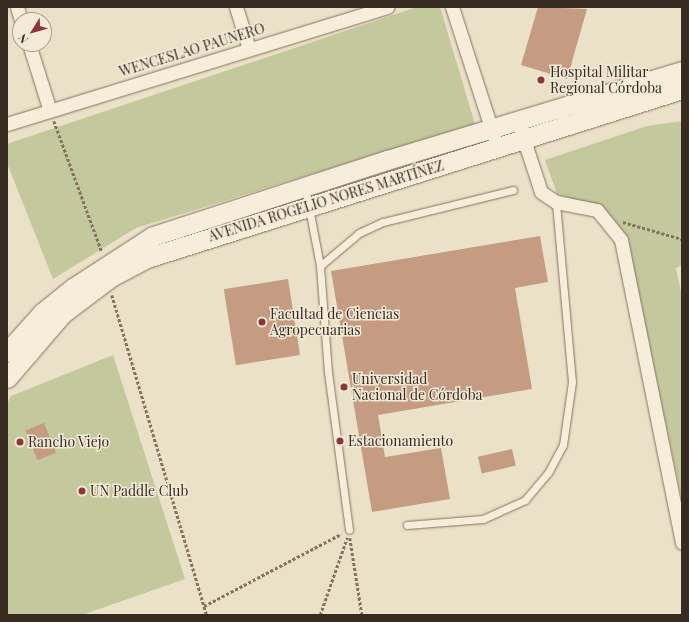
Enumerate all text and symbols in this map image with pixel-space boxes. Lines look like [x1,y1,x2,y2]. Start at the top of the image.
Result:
north arrow [12,12,52,52]
street label: WENCESLAO PAUNERO [117,20,267,80]
text: N [14,31,31,47]
place label: Hospital Militar Regional Córdoba [550,64,662,96]
marker: Hospital Militar Regional Córdoba [535,74,547,86]
street label: AVENIDA ROGELIO NORES MARTÍNEZ [206,157,446,245]
place label: Facultad de Ciencias Agropecuarias [270,306,399,338]
marker: Facultad de Ciencias Agropecuarias [257,317,267,327]
place label: Universidad Nacional de Córdoba [352,371,483,404]
marker: Universidad Nacional de Córdoba [339,382,349,392]
place label: Estacionamiento [348,433,453,449]
place label: Rancho Viejo [28,434,110,450]
marker: Estacionamiento [335,436,345,446]
marker: Rancho Viejo [15,437,25,447]
place label: UN Paddle Club [90,483,188,499]
marker: UN Paddle Club [77,486,87,496]

